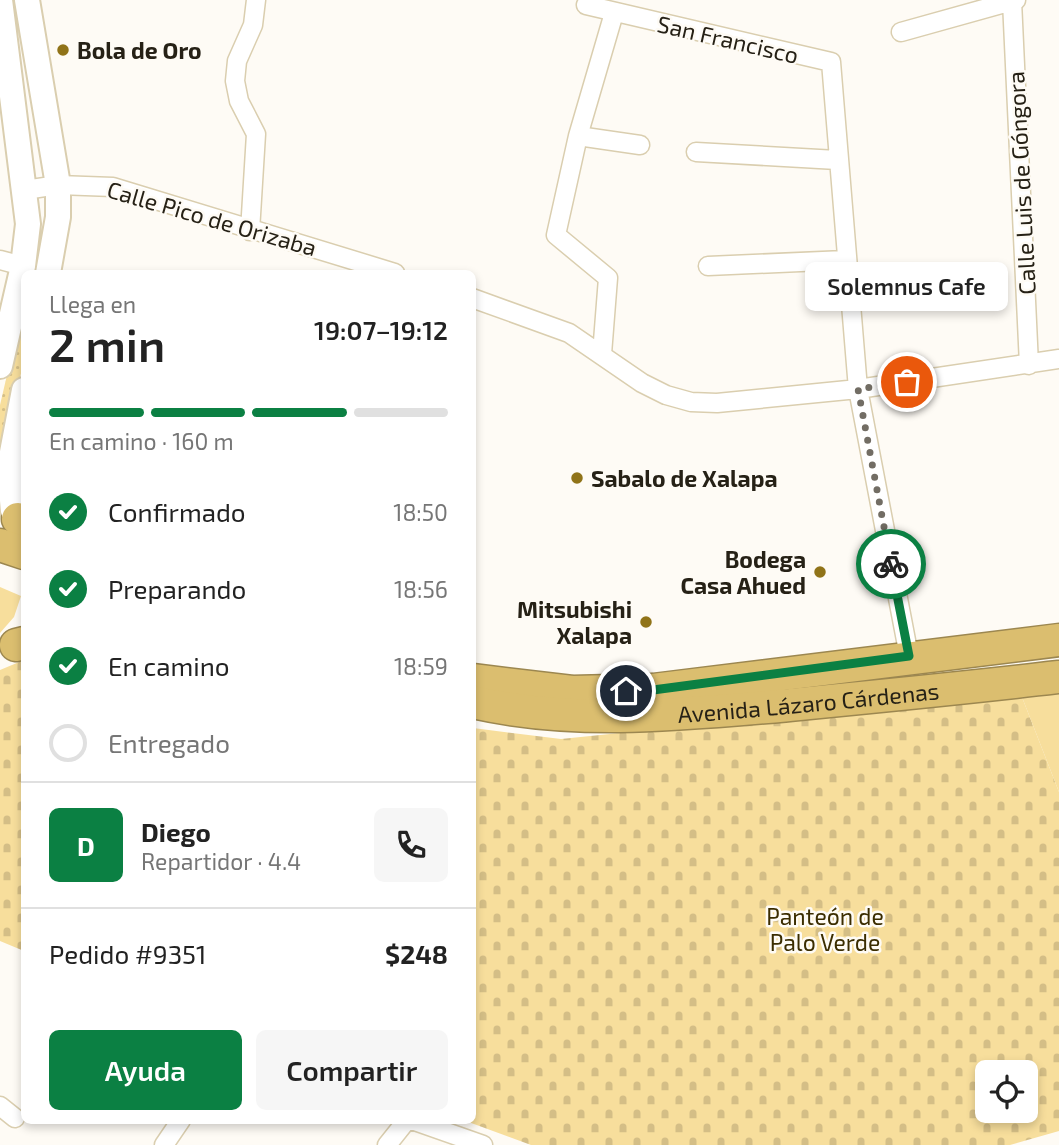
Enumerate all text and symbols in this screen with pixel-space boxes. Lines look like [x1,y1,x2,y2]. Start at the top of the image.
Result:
street label: San Francisco [655,9,801,69]
place label: Bola de Oro [77,36,202,64]
marker: Bola de Oro [55,42,71,58]
street label: Calle Luis de Góngora [1001,71,1041,295]
street label: Calle Pico de Orizaba [104,175,320,261]
callout: Solemnus Cafe [806,263,1009,312]
text: Solemnus Cafe [827,272,986,300]
text: Llega en [49,290,136,318]
text: 19:07–19:12 [314,314,448,345]
text: 2 min [49,316,165,371]
pin [877,352,937,412]
icon: bag [888,363,926,401]
text: En camino · 160 m [49,427,234,455]
place label: Sabalo de Xalapa [591,464,778,492]
marker: Sabalo de Xalapa [569,470,585,486]
icon: check [49,493,87,531]
text: Confirmado [108,496,246,527]
text: 18:50 [393,498,448,526]
courier [856,529,926,599]
place label: Bodega Casa Ahued [680,545,806,599]
icon: bike [872,545,910,583]
marker: Bodega Casa Ahued [812,564,828,580]
icon: check [49,570,87,608]
text: Preparando [108,573,246,604]
text: 18:56 [394,575,448,603]
place label: Mitsubishi Xalapa [517,595,632,649]
marker: Mitsubishi Xalapa [638,614,654,630]
icon: check [49,647,87,685]
text: En camino [108,650,230,681]
text: 18:59 [394,652,448,680]
pin [596,661,656,721]
icon: home [607,672,645,710]
street label: Avenida Lázaro Cárdenas [677,676,941,728]
text: Entregado [108,727,230,758]
button: phone [374,808,448,882]
text: Diego [141,816,211,847]
text: D [77,830,95,861]
text: Repartidor · 4.4 [141,847,301,875]
park label: Panteón de Palo Verde [766,902,884,956]
text: Pedido #9351 [49,938,206,969]
text: $248 [385,938,448,969]
button: Ayuda [49,1030,242,1110]
button: Compartir [256,1030,448,1110]
map controls [975,1060,1038,1123]
button: locate [975,1060,1038,1123]

